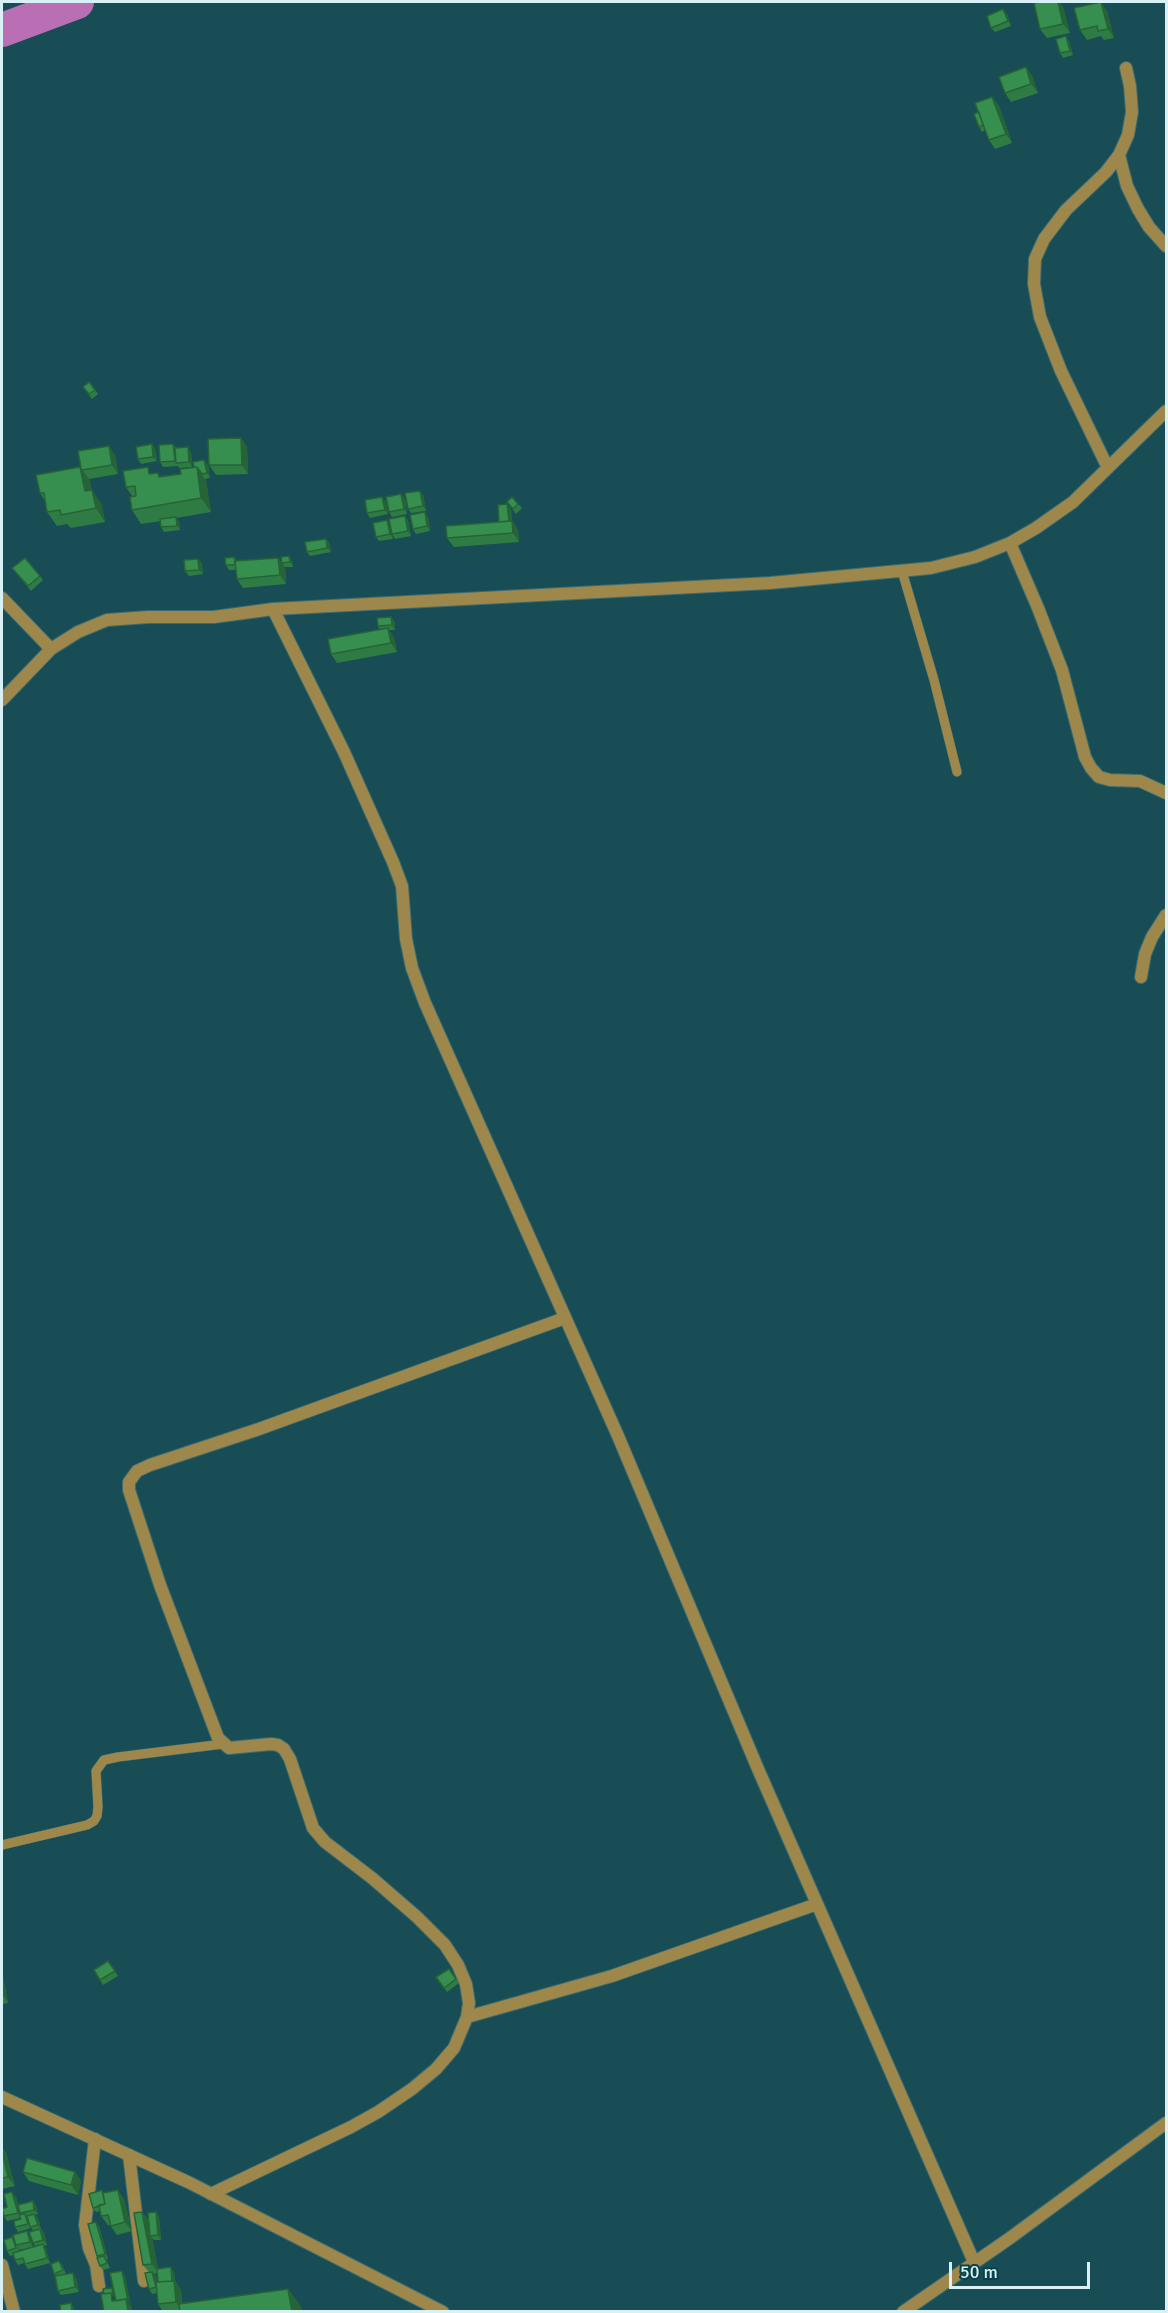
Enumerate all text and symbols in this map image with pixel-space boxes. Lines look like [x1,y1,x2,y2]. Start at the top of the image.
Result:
scale bar [952,2250,1093,2288]
text: 50 m [960,2261,998,2283]

